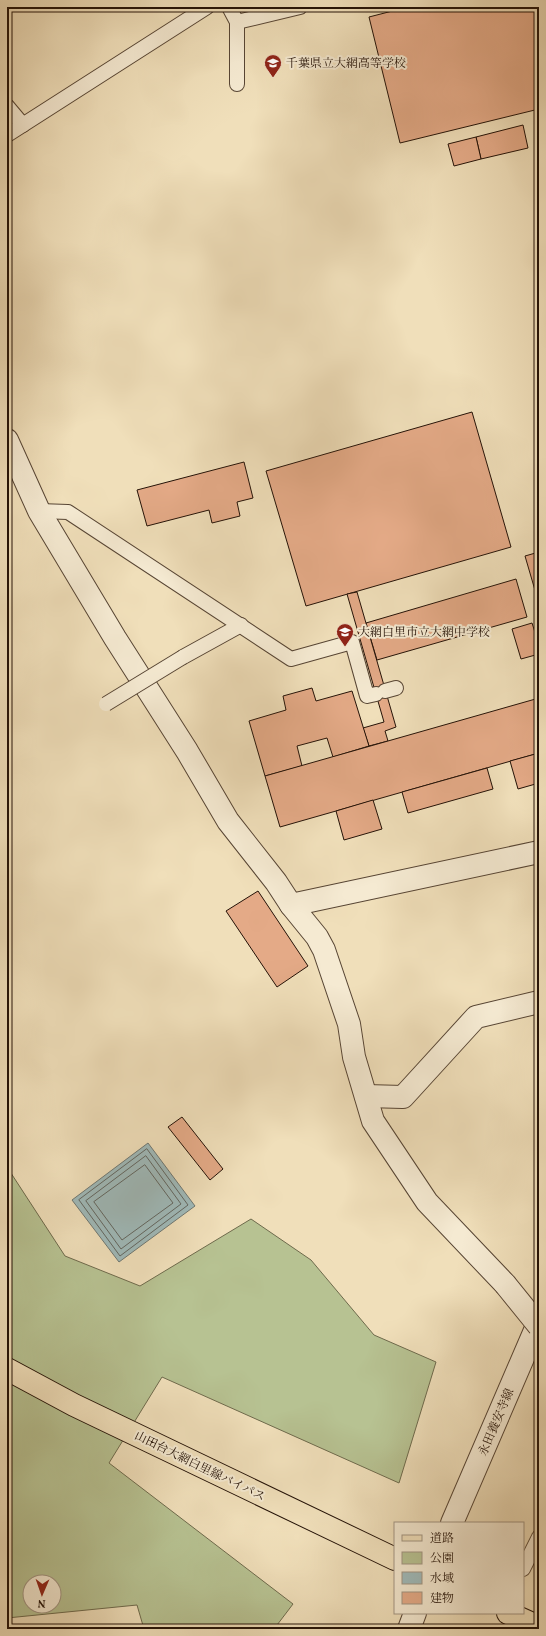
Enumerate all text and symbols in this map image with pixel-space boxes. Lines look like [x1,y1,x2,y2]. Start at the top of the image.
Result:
school or university icon: 千葉県立大網高等学校 [263,53,283,78]
place label: 千葉県立大網高等学校 [286,56,406,72]
school or university icon: 大網白里市立大網中学校 [335,622,355,647]
place label: 大網白里市立大網中学校 [358,625,490,641]
street label: 永田養安寺線 [475,1386,518,1459]
street label: 山田台大網白里線バイパス [131,1428,268,1506]
legend [394,1522,524,1614]
text: 道路 [430,1531,454,1547]
text: 公園 [430,1551,454,1567]
text: 水域 [430,1571,454,1587]
north arrow [22,1574,62,1614]
text: 建物 [430,1591,454,1607]
text: N [37,1595,46,1610]

